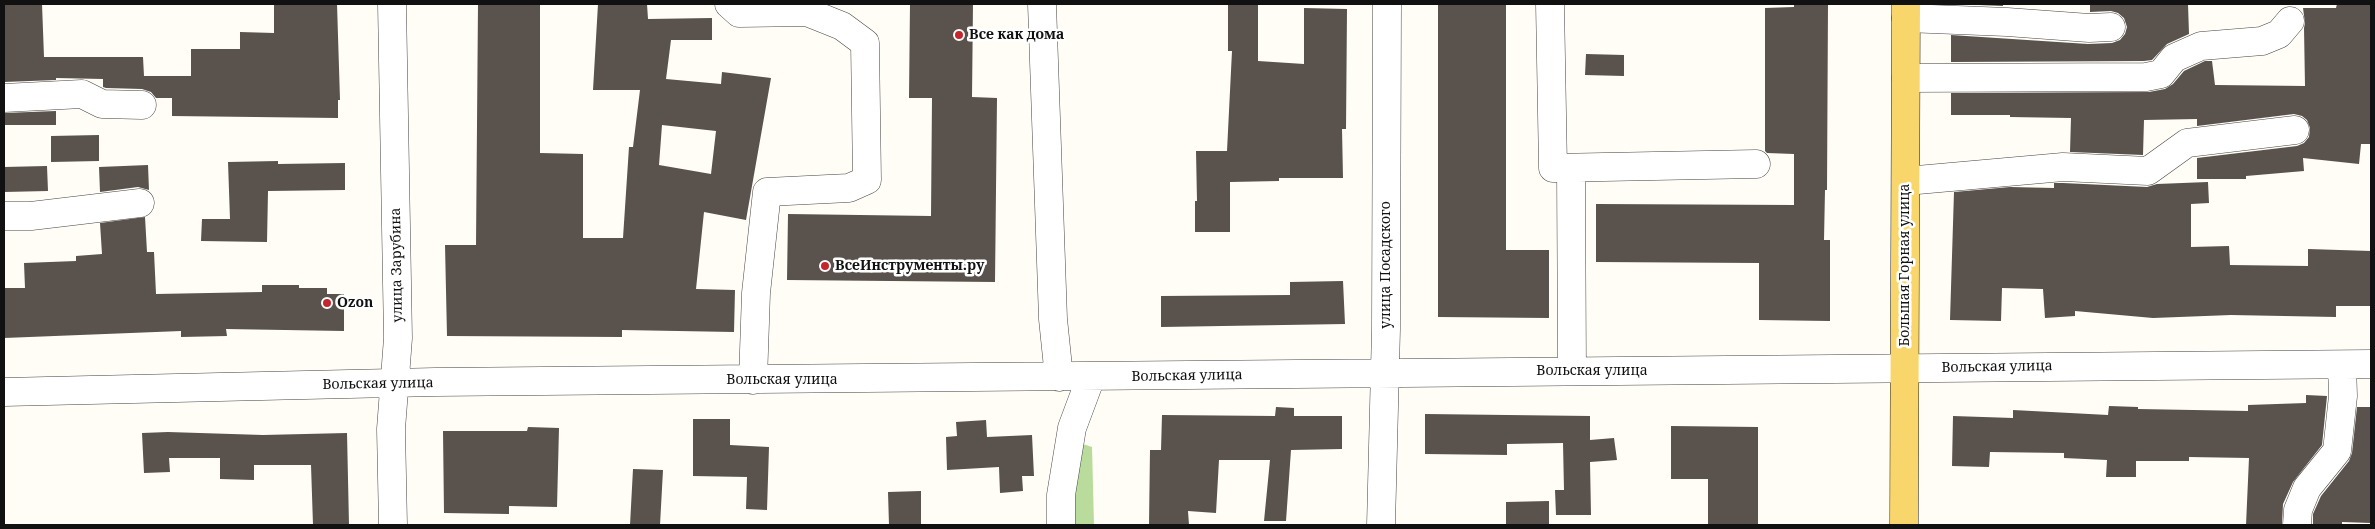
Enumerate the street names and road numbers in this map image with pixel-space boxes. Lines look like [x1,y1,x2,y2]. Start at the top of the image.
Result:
street label: Большая Горная улица [1897,184,1913,346]
street label: улица Посадского [1378,201,1394,329]
street label: улица Зарубина [388,207,406,323]
street label: Вольская улица [1941,358,2053,376]
street label: Вольская улица [1536,363,1648,379]
street label: Вольская улица [1131,367,1243,385]
street label: Вольская улица [726,372,838,388]
street label: Вольская улица [322,375,434,393]

